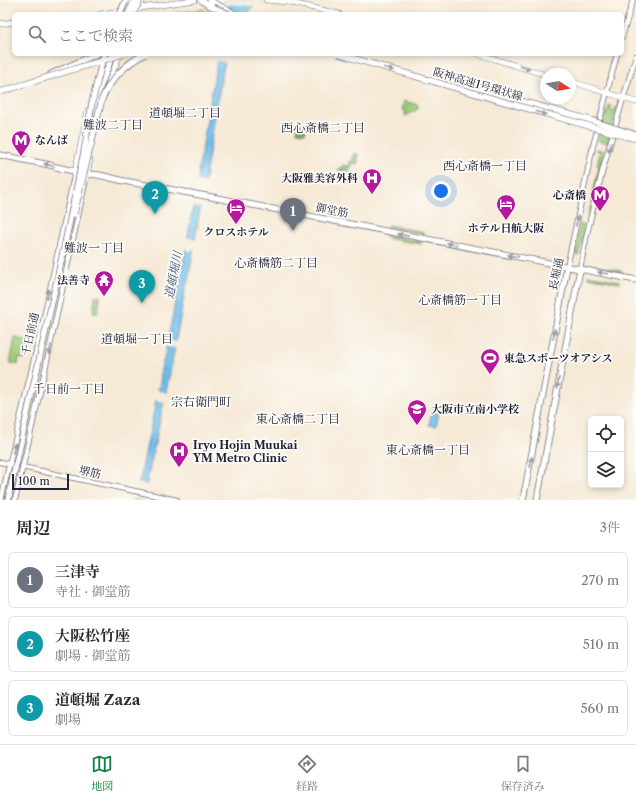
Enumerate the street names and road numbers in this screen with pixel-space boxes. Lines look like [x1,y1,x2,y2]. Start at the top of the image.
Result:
street label: 阪神高速1号環状線 [432,65,524,103]
street label: 御堂筋 [314,200,350,220]
street label: 長堀通 [546,256,566,292]
street label: 千日前通 [18,311,42,357]
street label: 堺筋 [78,463,102,481]

